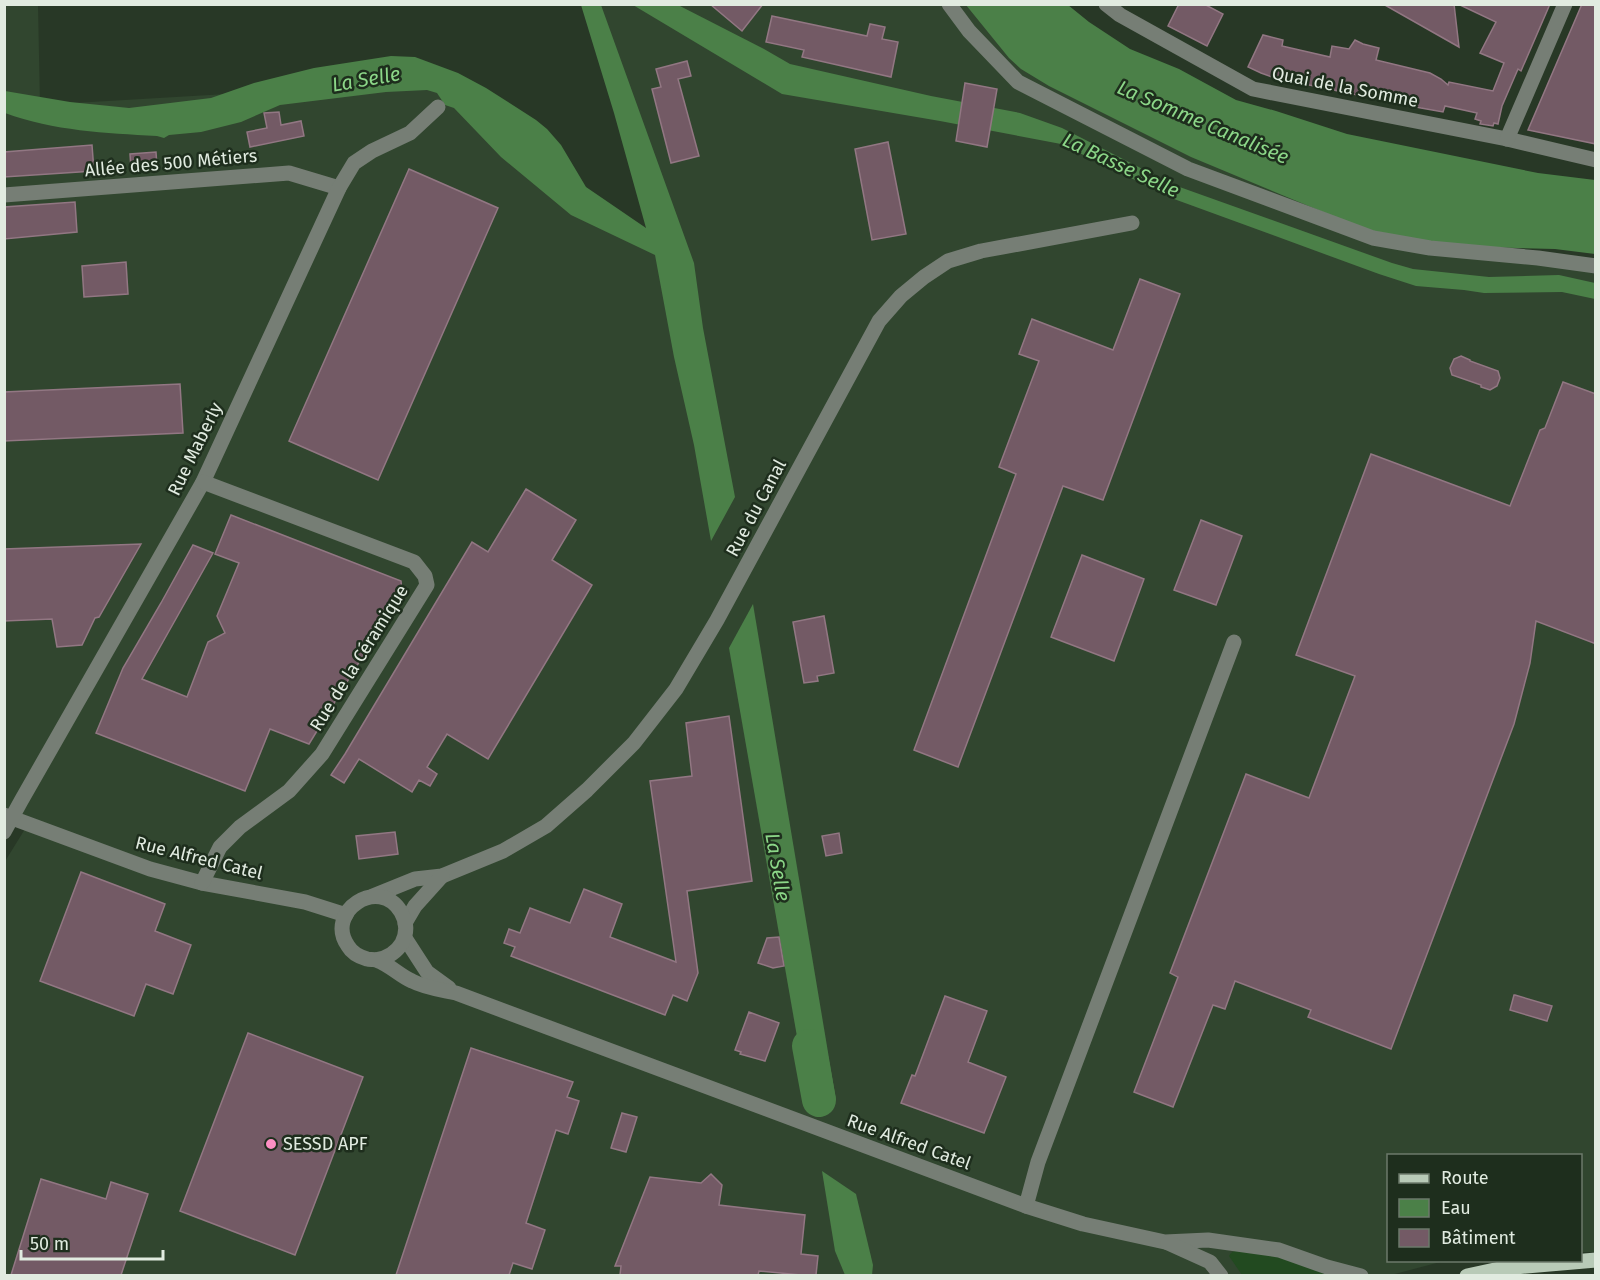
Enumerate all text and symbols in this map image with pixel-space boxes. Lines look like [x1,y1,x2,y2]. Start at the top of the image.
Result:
water label: La Selle [330,61,402,97]
street label: Quai de la Somme [1270,62,1420,112]
water label: La Somme Canalisée [1114,75,1292,169]
water label: La Basse Selle [1059,128,1183,202]
street label: Allée des 500 Métiers [84,144,258,182]
street label: Rue Maberly [163,399,227,499]
street label: Rue du Canal [721,456,791,560]
street label: Rue de la Céramique [305,581,413,735]
water label: La Selle [760,831,796,903]
street label: Rue Alfred Catel [133,832,265,884]
street label: Rue Alfred Catel [844,1109,974,1175]
place label: SESSD APF [283,1133,368,1155]
marker: SESSD APF [264,1137,278,1151]
legend [1387,1154,1582,1262]
text: Route [1441,1167,1489,1189]
text: Eau [1441,1197,1471,1219]
scale bar [21,1223,164,1261]
text: Bâtiment [1441,1227,1516,1249]
text: 50 m [30,1233,69,1255]

